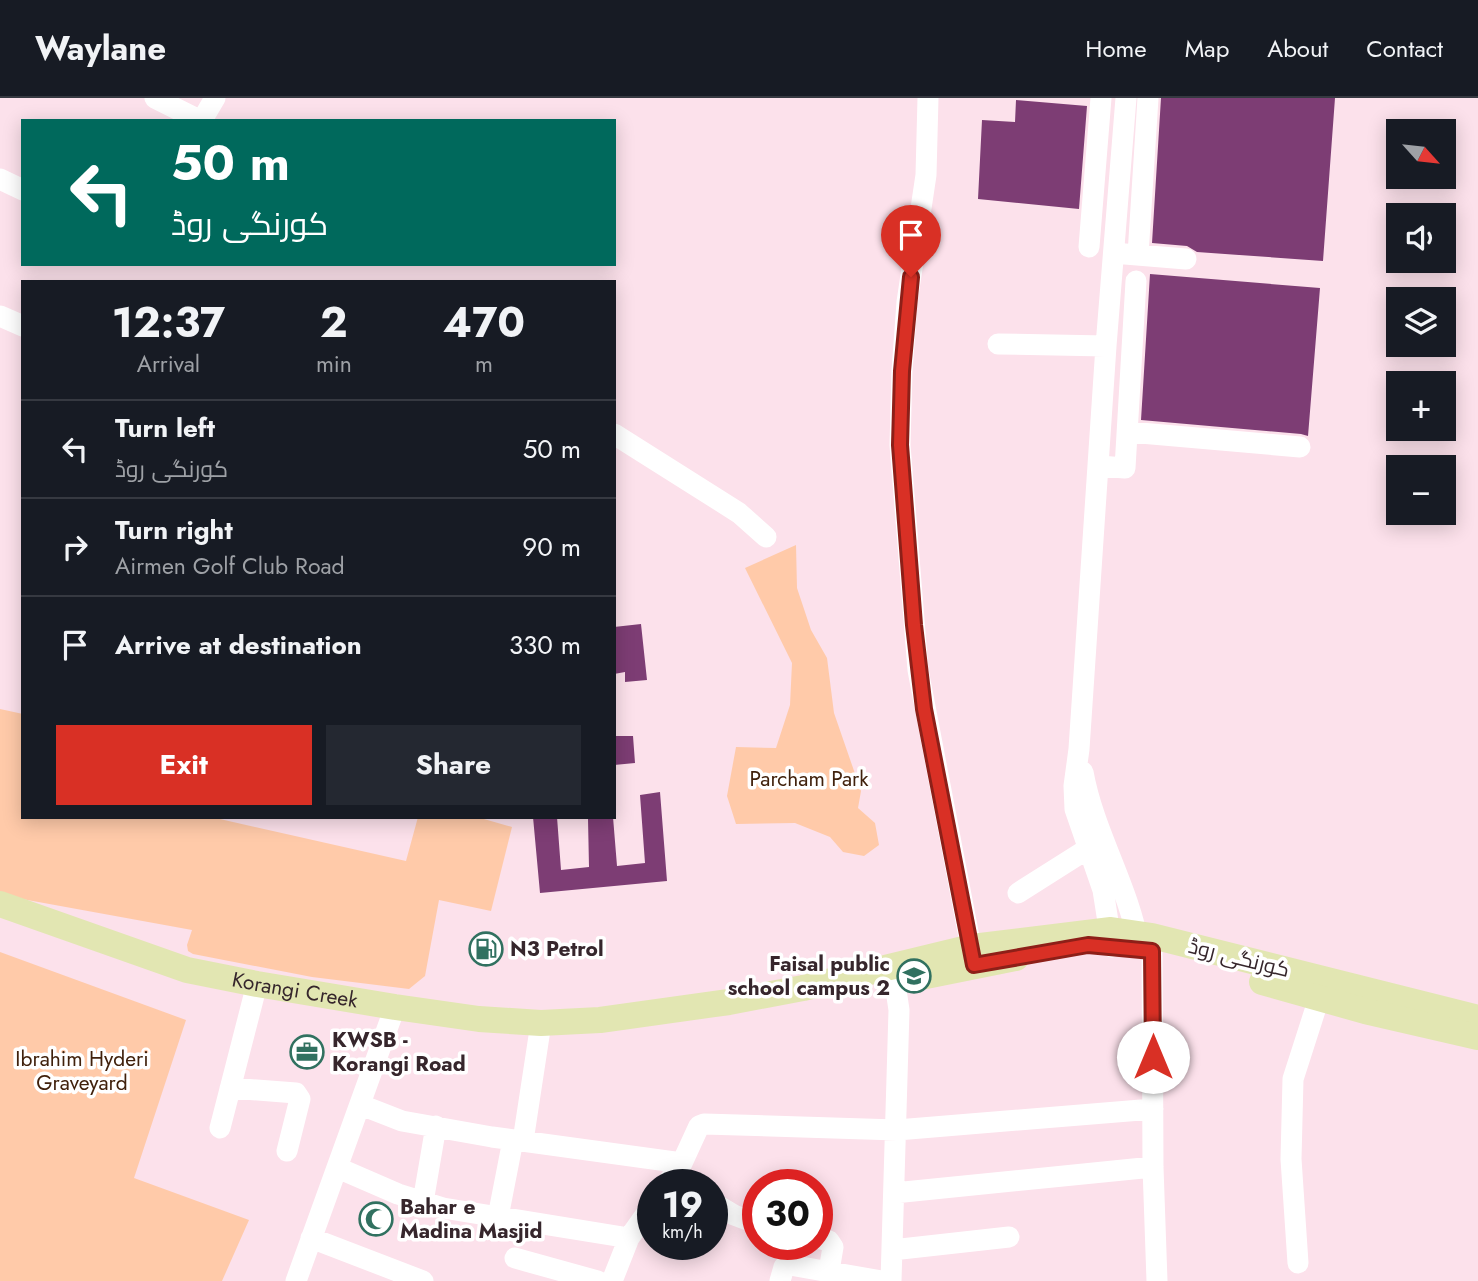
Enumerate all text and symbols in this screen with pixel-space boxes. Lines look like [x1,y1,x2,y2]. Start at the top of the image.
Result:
text: Waylane [35,25,166,72]
text: Home [1085,31,1147,66]
text: Map [1185,31,1229,66]
text: About [1267,31,1328,66]
text: Contact [1366,31,1443,66]
north arrow [1386,119,1456,189]
map controls [1386,119,1456,525]
text: 50 m [171,128,290,198]
icon: left [56,147,147,238]
text: کورنگی روڈ [171,201,328,247]
button: sound [1386,203,1456,273]
pin [881,205,941,277]
icon: arrive [892,216,930,254]
button: layers [1386,287,1456,357]
text: 12:37 [112,292,225,353]
text: 2 [320,292,348,353]
text: 470 [443,292,525,353]
text: Arrival [137,347,200,381]
text: min [316,347,352,381]
text: m [475,347,493,381]
button: + [1386,371,1456,441]
text: Turn left [115,409,215,447]
icon: left [56,430,94,468]
text: 50 m [523,430,581,468]
text: کورنگی روڈ [115,452,228,486]
button: − [1386,455,1456,525]
text: Turn right [115,511,233,549]
icon: right [56,528,94,566]
text: 90 m [522,528,581,566]
text: Airmen Golf Club Road [115,549,345,583]
icon: arrive [56,626,94,664]
text: Arrive at destination [115,626,362,664]
text: 330 m [509,626,581,664]
button: Exit [56,725,312,805]
button: Share [326,725,581,805]
park label: Parcham Park [749,764,869,794]
fuel station icon: N3 Petrol [467,930,505,968]
street label: کورنگی روڈ [1185,931,1293,985]
place label: N3 Petrol [510,934,604,964]
place label: Faisal public school campus 2 [728,949,890,1003]
school or university icon: Faisal public school campus 2 [895,957,933,995]
street label: Korangi Creek [229,964,361,1016]
position arrow [1116,1020,1190,1094]
place label: KWSB - Korangi Road [332,1025,466,1079]
office icon: KWSB - Korangi Road [288,1033,326,1071]
park label: Ibrahim Hyderi Graveyard [15,1044,149,1098]
speed limit sign: 30 [742,1169,833,1260]
text: 19 [662,1180,703,1230]
place label: Bahar e Madina Masjid [400,1192,543,1246]
mosque icon: Bahar e Madina Masjid [357,1200,395,1238]
text: km/h [662,1219,703,1245]

